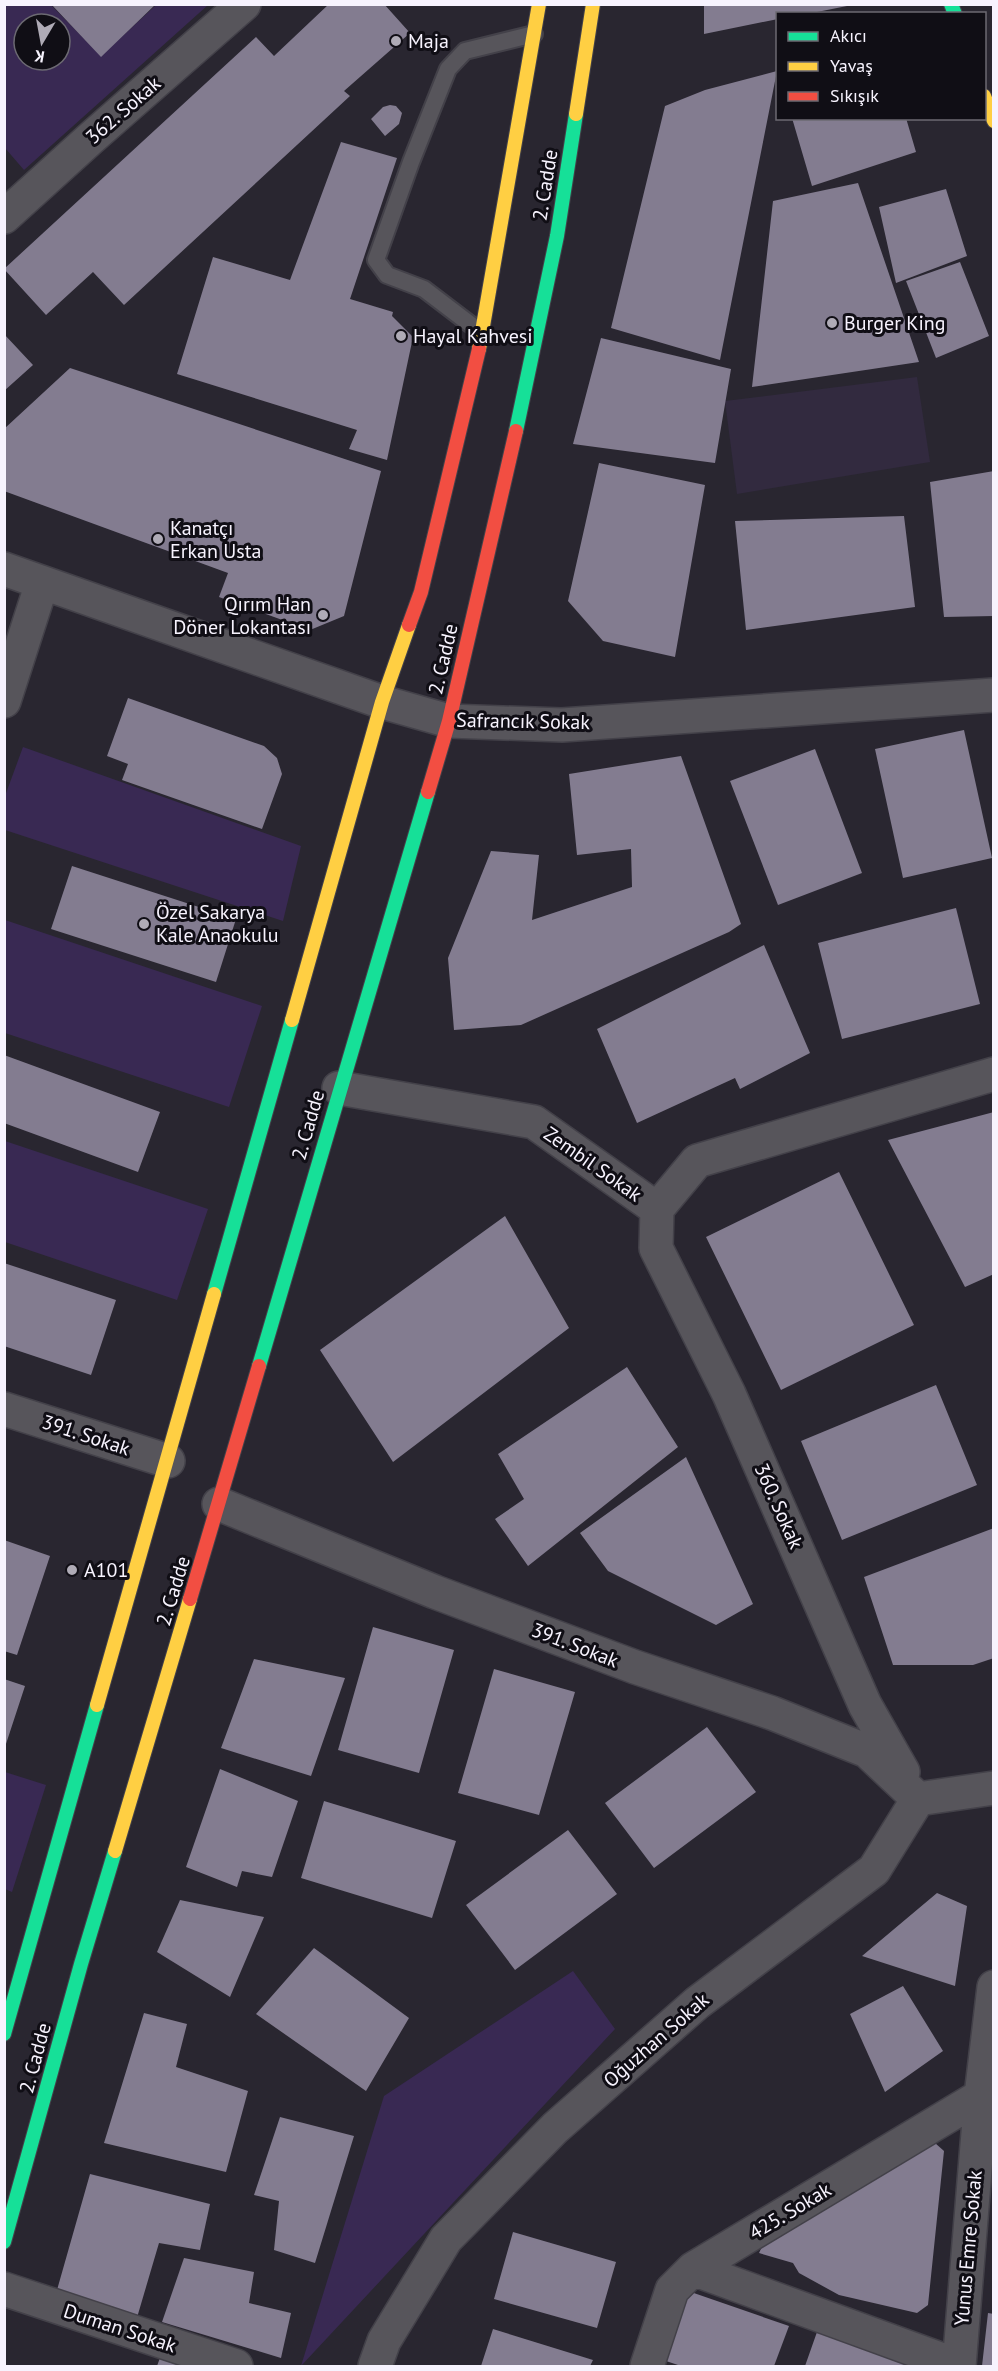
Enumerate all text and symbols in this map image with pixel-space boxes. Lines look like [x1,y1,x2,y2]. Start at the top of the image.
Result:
north arrow [12,12,72,72]
legend [776,12,986,120]
text: Akıcı [830,24,867,47]
place label: Maja [408,28,449,54]
marker: Maja [389,34,403,48]
text: K [33,46,46,67]
text: Yavaş [830,54,873,77]
street label: 362. Sokak [80,70,166,150]
text: Sıkışık [830,84,879,107]
street label: 2. Cadde [527,148,563,222]
place label: Burger King [844,310,946,336]
marker: Burger King [825,316,839,330]
place label: Hayal Kahvesi [413,323,533,349]
marker: Hayal Kahvesi [394,329,408,343]
place label: Kanatçı Erkan Usta [170,515,261,564]
marker: Kanatçı Erkan Usta [151,532,165,546]
place label: Qırım Han Döner Lokantası [173,591,311,640]
marker: Qırım Han Döner Lokantası [316,608,330,622]
street label: 2. Cadde [422,621,464,697]
street label: Safrancık Sokak [456,707,590,735]
place label: Özel Sakarya Kale Anaokulu [156,899,279,948]
marker: Özel Sakarya Kale Anaokulu [137,917,151,931]
street label: 2. Cadde [286,1087,330,1163]
street label: Zembil Sokak [539,1121,648,1208]
street label: 391. Sokak [39,1409,134,1462]
street label: 360. Sokak [749,1459,810,1553]
street label: 2. Cadde [150,1553,196,1629]
place label: A101 [84,1557,128,1583]
marker: A101 [65,1563,79,1577]
street label: 391. Sokak [528,1617,623,1674]
street label: Oğuzhan Sokak [598,1987,715,2093]
street label: 2. Cadde [13,2020,57,2096]
street label: Yunus Emre Sokak [948,2169,988,2327]
street label: 425. Sokak [744,2176,836,2246]
street label: Duman Sokak [60,2298,180,2359]

